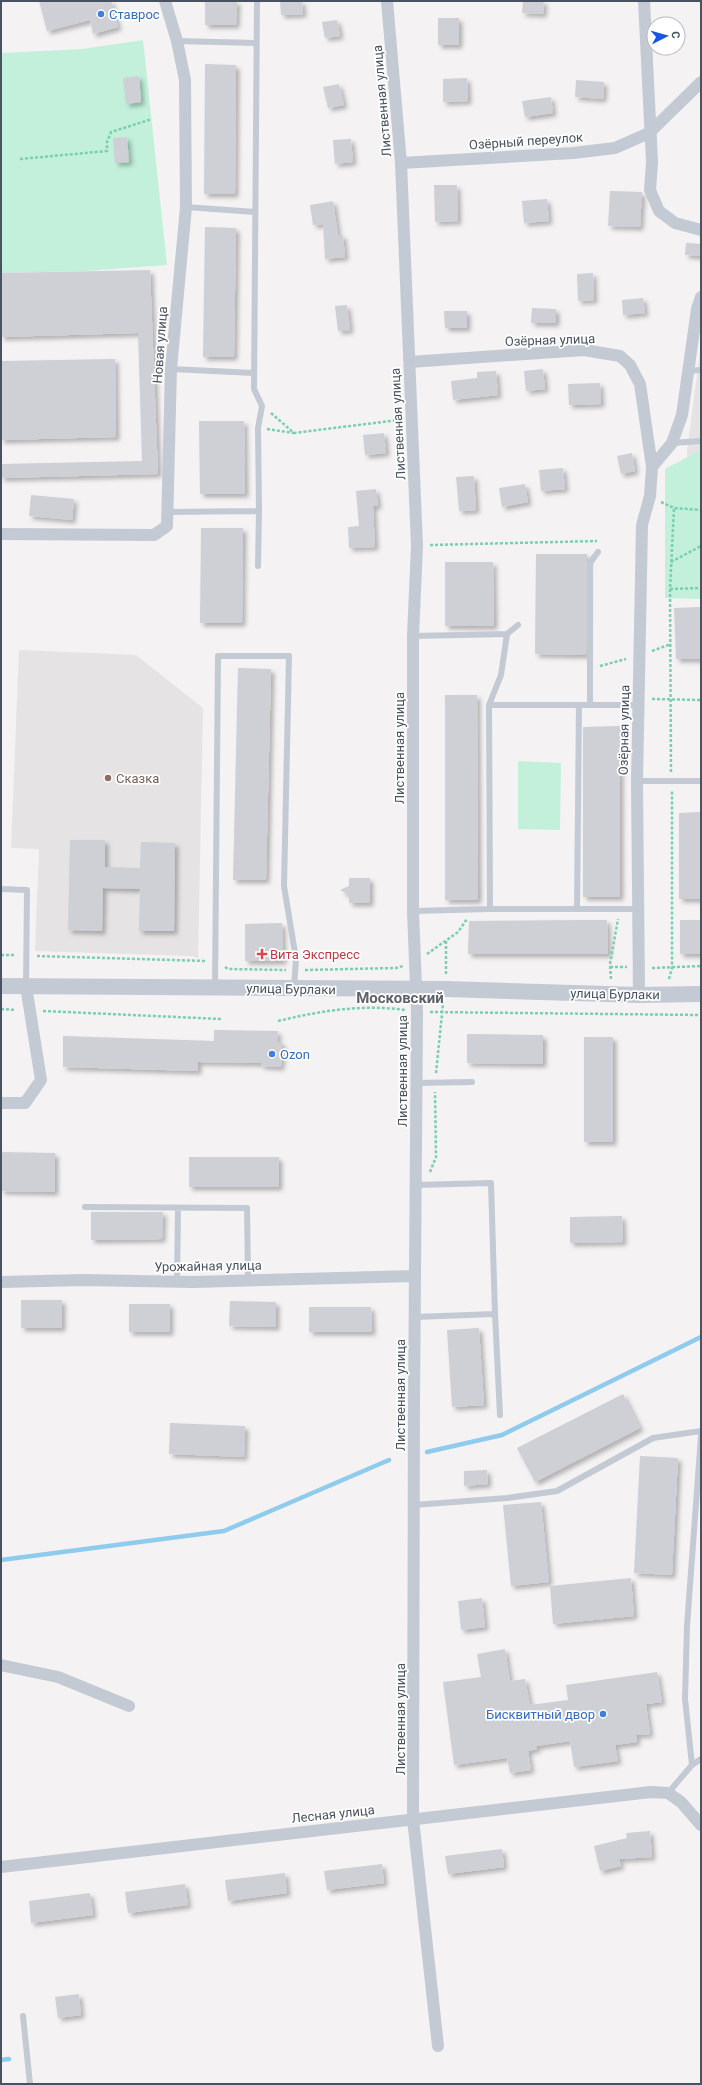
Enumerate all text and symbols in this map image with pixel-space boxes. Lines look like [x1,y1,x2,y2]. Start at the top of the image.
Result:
place label: Ставрос [109,7,160,22]
marker: Ставрос [96,9,106,19]
north arrow [646,16,686,56]
text: С [669,31,682,39]
street label: Лиственная улица [370,44,394,158]
street label: Озёрный переулок [468,130,584,152]
street label: Новая улица [150,306,170,384]
street label: Озёрная улица [505,331,595,349]
street label: Лиственная улица [388,368,408,480]
street label: Озёрная улица [616,685,632,775]
street label: Лиственная улица [392,692,407,804]
place label: Сказка [116,771,159,786]
marker: Сказка [103,773,113,783]
place label: Вита Экспресс [270,947,360,962]
marker: Вита Экспресс [257,949,267,959]
street label: улица Бурлаки [246,981,336,997]
street label: улица Бурлаки [570,986,660,1002]
district label: Московский [356,989,444,1007]
street label: Лиственная улица [395,1015,410,1127]
place label: Ozon [280,1047,310,1062]
marker: Ozon [267,1049,277,1059]
street label: Урожайная улица [154,1258,262,1274]
street label: Лиственная улица [393,1339,408,1451]
street label: Лиственная улица [393,1663,408,1775]
place label: Бисквитный двор [486,1707,595,1722]
marker: Бисквитный двор [598,1709,608,1719]
street label: Лесная улица [291,1802,375,1826]

